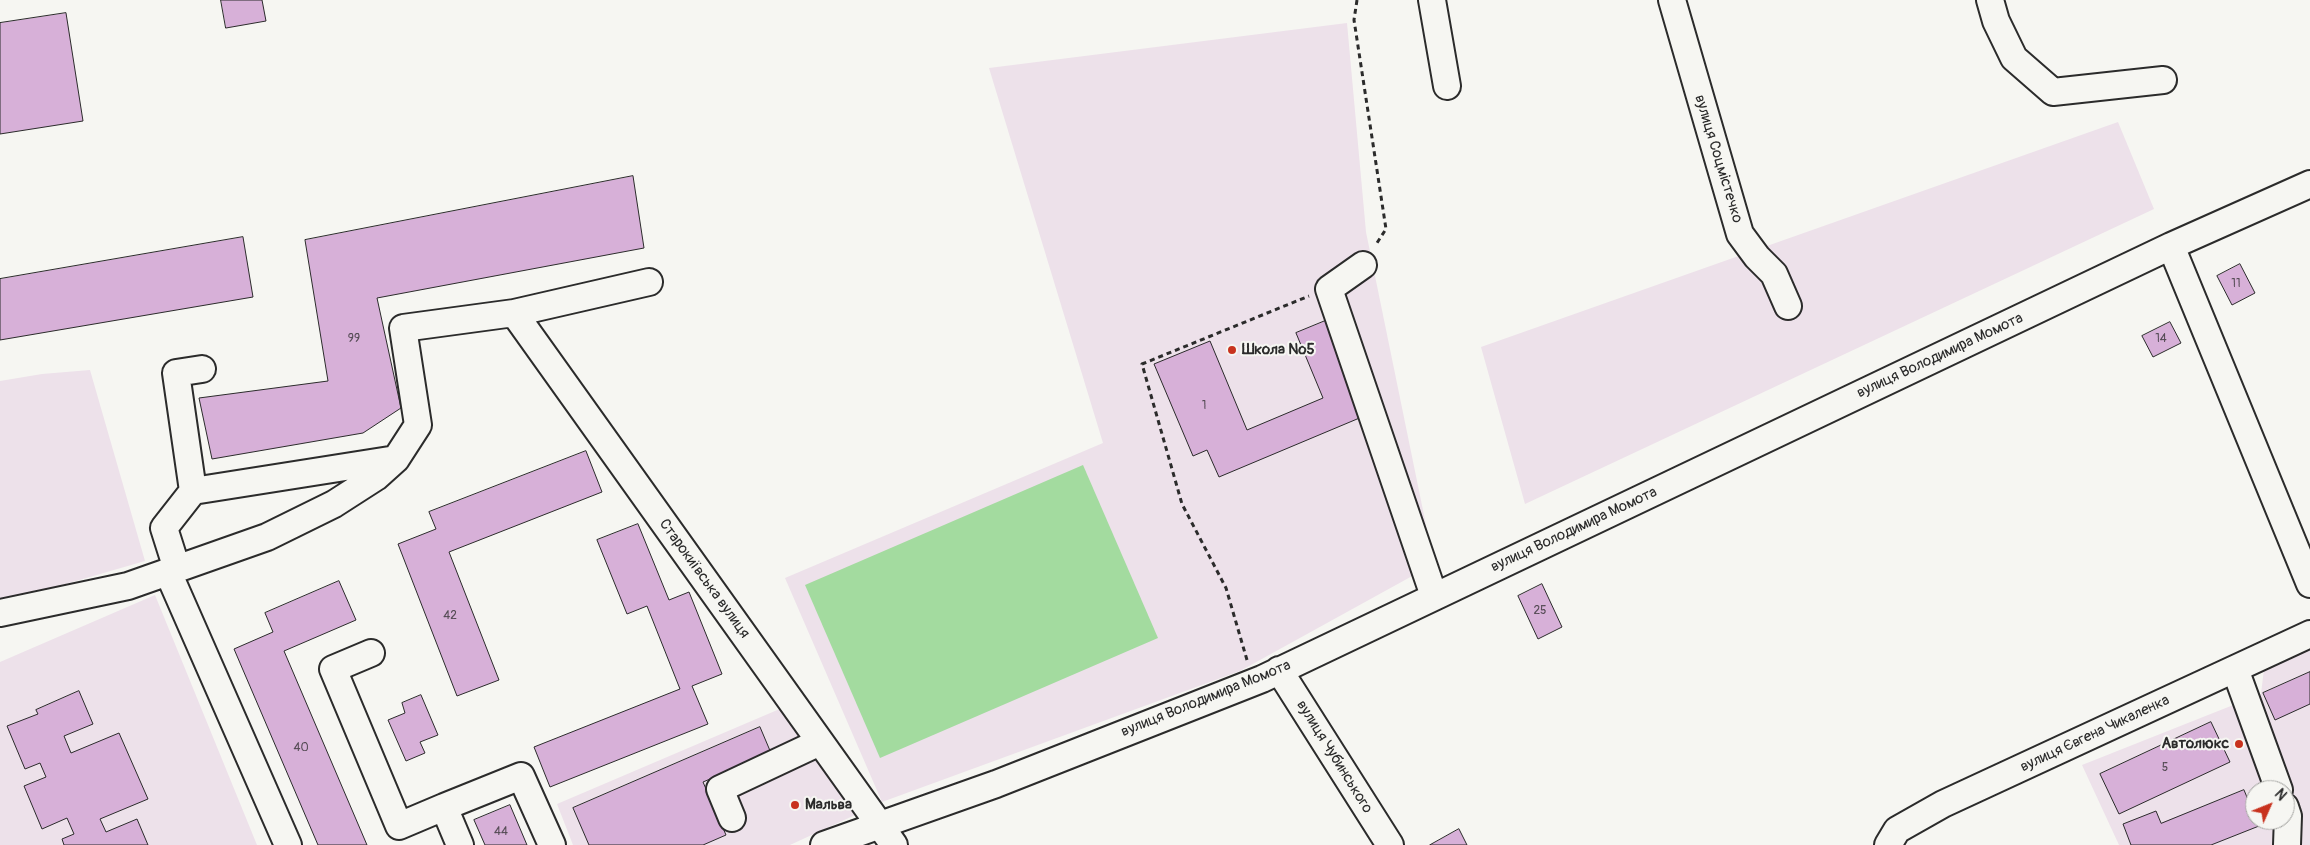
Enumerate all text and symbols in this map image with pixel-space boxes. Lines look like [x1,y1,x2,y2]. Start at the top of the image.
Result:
street label: вулиця Соцмістечко [1690,93,1746,225]
house number: 11 [2231,277,2241,291]
street label: вулиця Володимира Момота [1854,310,2026,402]
house number: 99 [348,332,360,346]
house number: 14 [2155,332,2167,346]
place label: Школа №5 [1242,341,1315,359]
marker: Школа №5 [1226,344,1238,356]
house number: 1 [1202,399,1206,413]
street label: вулиця Володимира Момота [1488,484,1660,576]
street label: Старокиївська вулиця [655,516,753,642]
house number: 25 [1533,604,1547,618]
house number: 42 [443,609,457,623]
street label: вулиця Володимира Момота [1119,657,1293,741]
street label: вулиця Євгена Чикаленка [2018,691,2172,777]
street label: вулиця Чубинського [1292,697,1376,817]
place label: Автолюкс [2161,735,2229,753]
marker: Автолюкс [2233,738,2245,750]
house number: 40 [293,741,309,755]
house number: 5 [2162,761,2168,775]
north arrow [2245,780,2295,830]
text: N [2271,786,2290,804]
place label: Мальва [805,796,852,814]
marker: Мальва [789,799,801,811]
house number: 44 [494,825,508,839]

